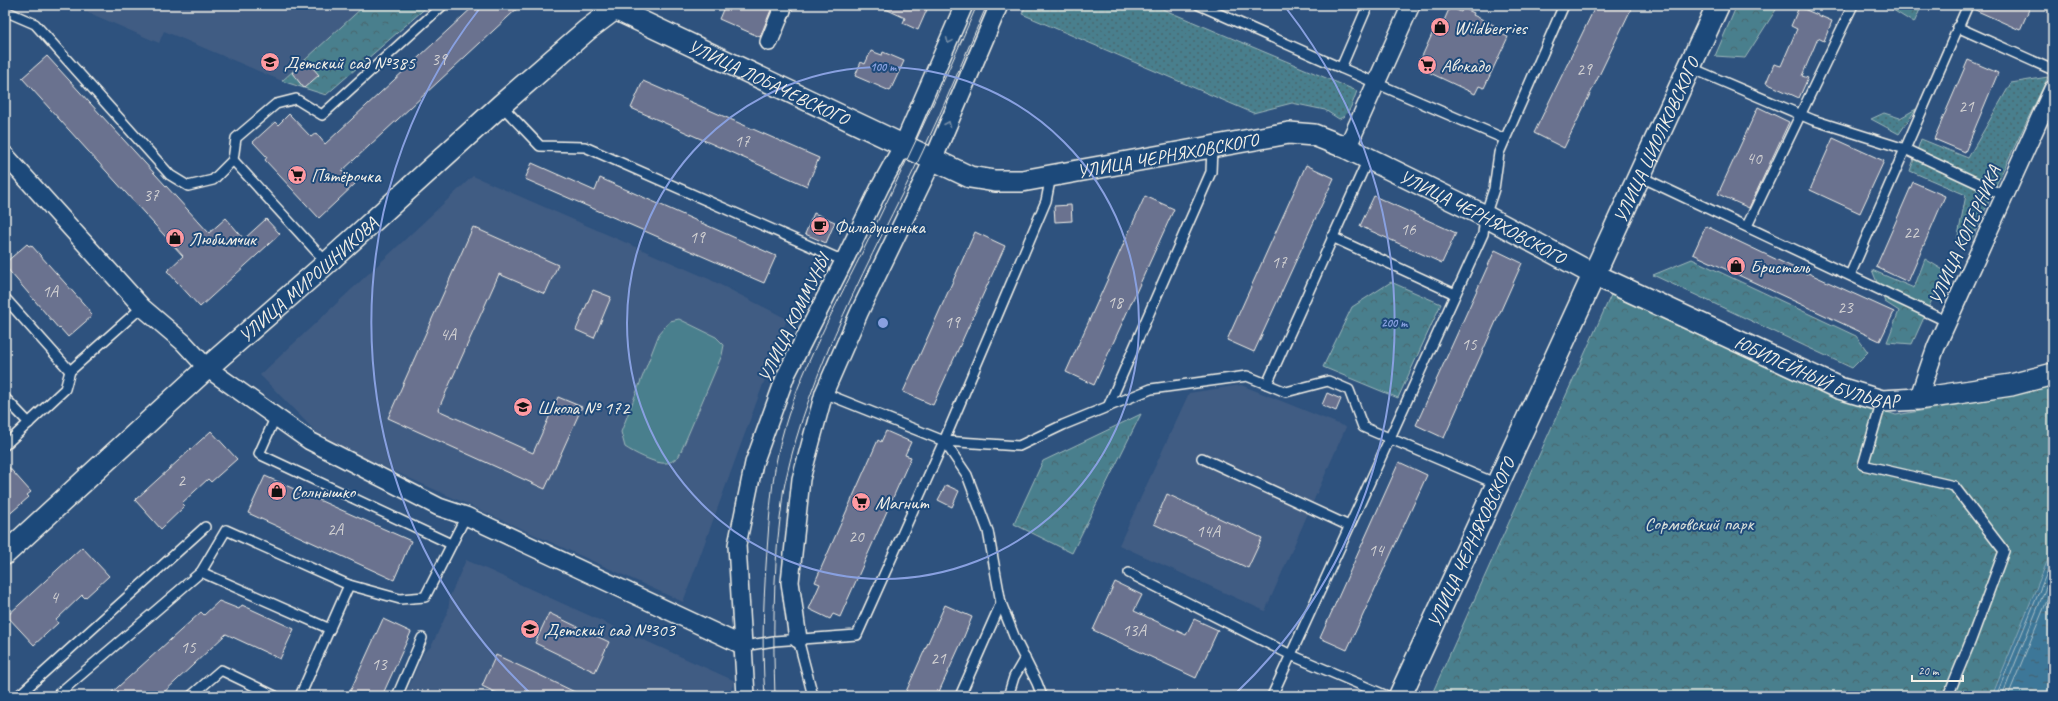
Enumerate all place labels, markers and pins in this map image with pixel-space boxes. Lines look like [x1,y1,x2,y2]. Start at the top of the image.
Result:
shop icon: Wildberries [1429,16,1451,38]
place label: Wildberries [1454,16,1528,40]
school or university icon: Детский сад №385 [259,51,281,73]
place label: Детский сад №385 [284,51,417,75]
supermarket icon: Авокадо [1416,54,1438,76]
place label: Авокадо [1441,54,1491,78]
supermarket icon: Пятёрочка [286,164,308,186]
place label: Пятёрочка [311,164,382,188]
cafe icon: Филадушенька [809,215,831,237]
place label: Филадушенька [834,215,926,239]
shop icon: Любимчик [164,227,186,249]
place label: Любимчик [189,227,258,251]
shop icon: Бристоль [1725,255,1747,277]
place label: Бристоль [1750,255,1811,279]
centre of rings [876,316,890,330]
school or university icon: Школа № 172 [512,396,534,418]
place label: Школа № 172 [537,396,631,420]
shop icon: Солнышко [266,480,288,502]
place label: Солнышко [291,480,357,504]
supermarket icon: Магнит [850,491,872,513]
place label: Магнит [875,491,930,515]
school or university icon: Детский сад №303 [519,618,541,640]
place label: Детский сад №303 [544,618,677,642]

